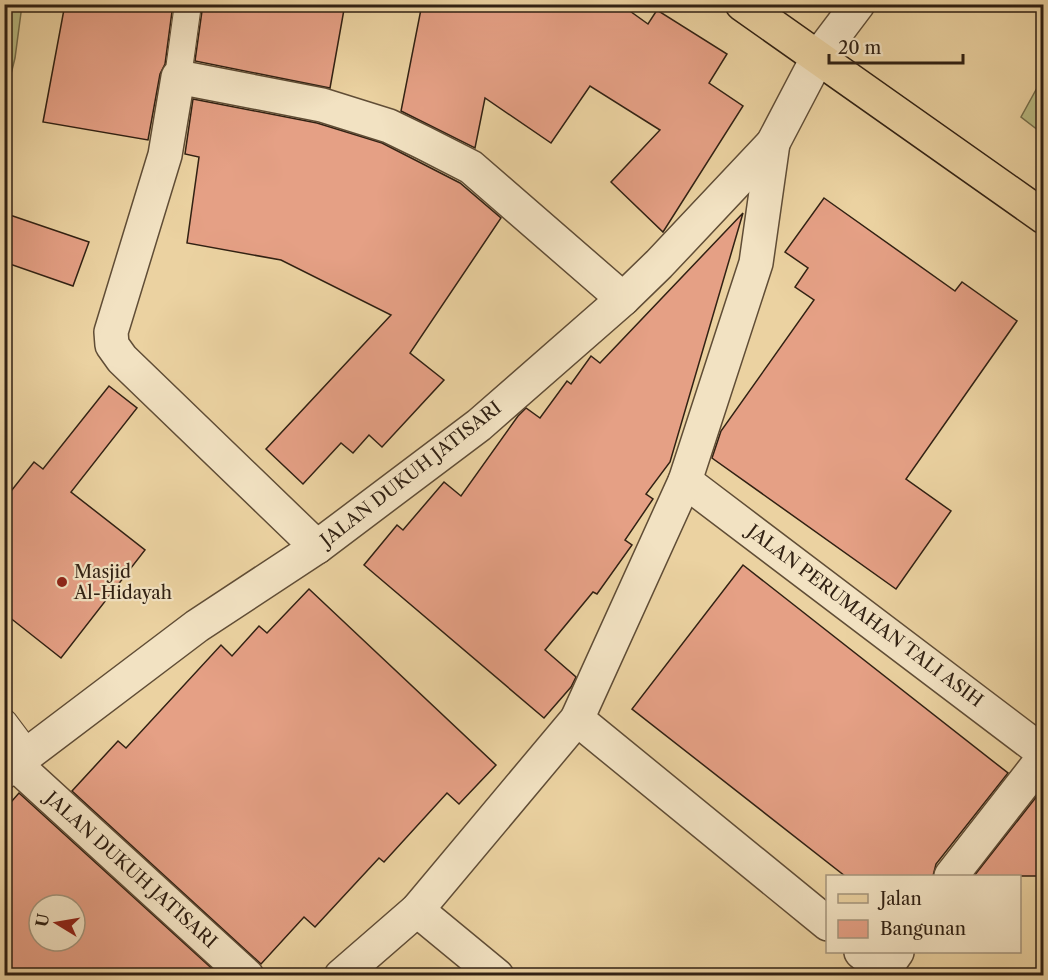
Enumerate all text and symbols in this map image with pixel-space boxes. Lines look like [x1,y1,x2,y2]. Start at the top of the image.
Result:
scale bar [829,27,962,65]
text: 20 m [838,37,882,59]
street label: JALAN DUKUH JATISARI [314,397,506,553]
street label: JALAN PERUMAHAN TALI ASIH [740,518,987,712]
place label: Masjid Al-Hidayah [73,561,172,604]
marker: Masjid Al-Hidayah [55,575,69,589]
street label: JALAN DUKUH JATISARI [41,787,221,953]
legend [826,875,1021,953]
text: Jalan [877,888,922,910]
north arrow [27,893,87,953]
text: Bangunan [880,918,966,940]

